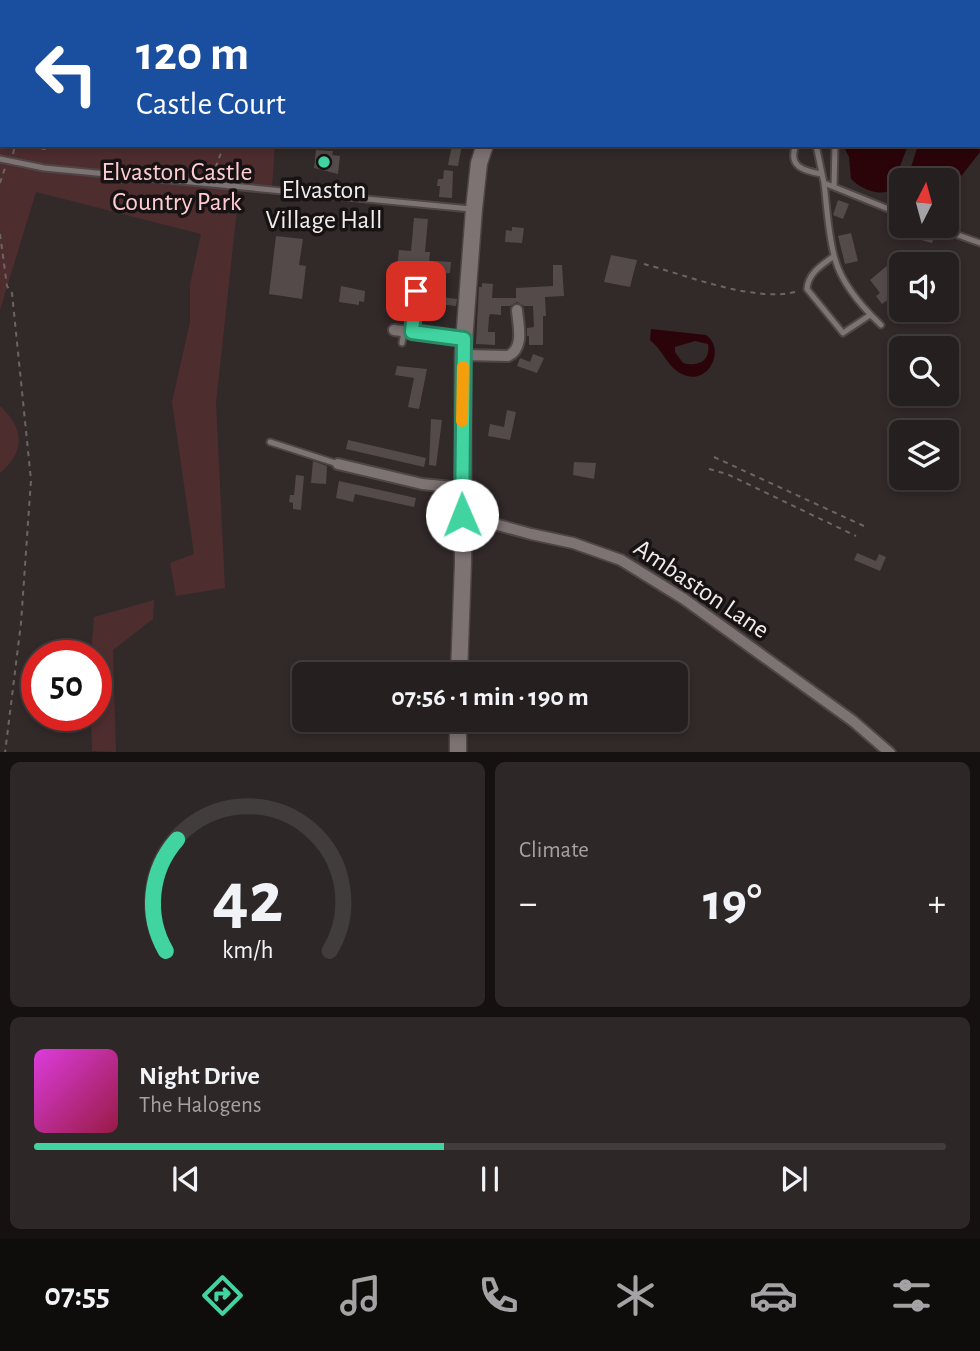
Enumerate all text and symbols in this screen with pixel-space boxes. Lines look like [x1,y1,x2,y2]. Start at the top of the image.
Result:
icon: left [21,28,112,119]
text: 120 m [136,30,249,79]
text: Castle Court [136,88,286,120]
marker: Elvaston Village Hall [316,154,332,170]
park label: Elvaston Castle Country Park [101,159,253,215]
north arrow [889,168,959,238]
map controls [889,168,959,490]
place label: Elvaston Village Hall [266,177,382,233]
button: sound [889,252,959,322]
pin [386,261,446,321]
icon: arrive [397,272,435,310]
button: search [889,336,959,406]
button: layers [889,420,959,490]
position arrow [425,478,499,552]
street label: Ambaston Lane [629,534,774,643]
speed limit sign: 50 [21,640,112,731]
text: 07:56 · 1 min · 190 m [391,684,589,710]
text: Climate [519,839,589,862]
text: 42 [212,863,283,936]
text: 19° [703,877,762,929]
text: − [519,885,537,923]
text: + [928,885,946,923]
text: km/h [222,937,273,962]
text: Night Drive [139,1063,260,1089]
text: The Halogens [139,1094,261,1117]
icon: previous [167,1160,205,1198]
icon: pause [471,1160,509,1198]
icon: next [775,1160,813,1198]
icon: directions [198,1271,247,1320]
icon: music [336,1271,385,1320]
icon: phone [474,1271,523,1320]
icon: climate [611,1271,660,1320]
icon: car [749,1271,798,1320]
icon: filters [887,1271,936,1320]
text: 07:55 [44,1279,110,1311]

